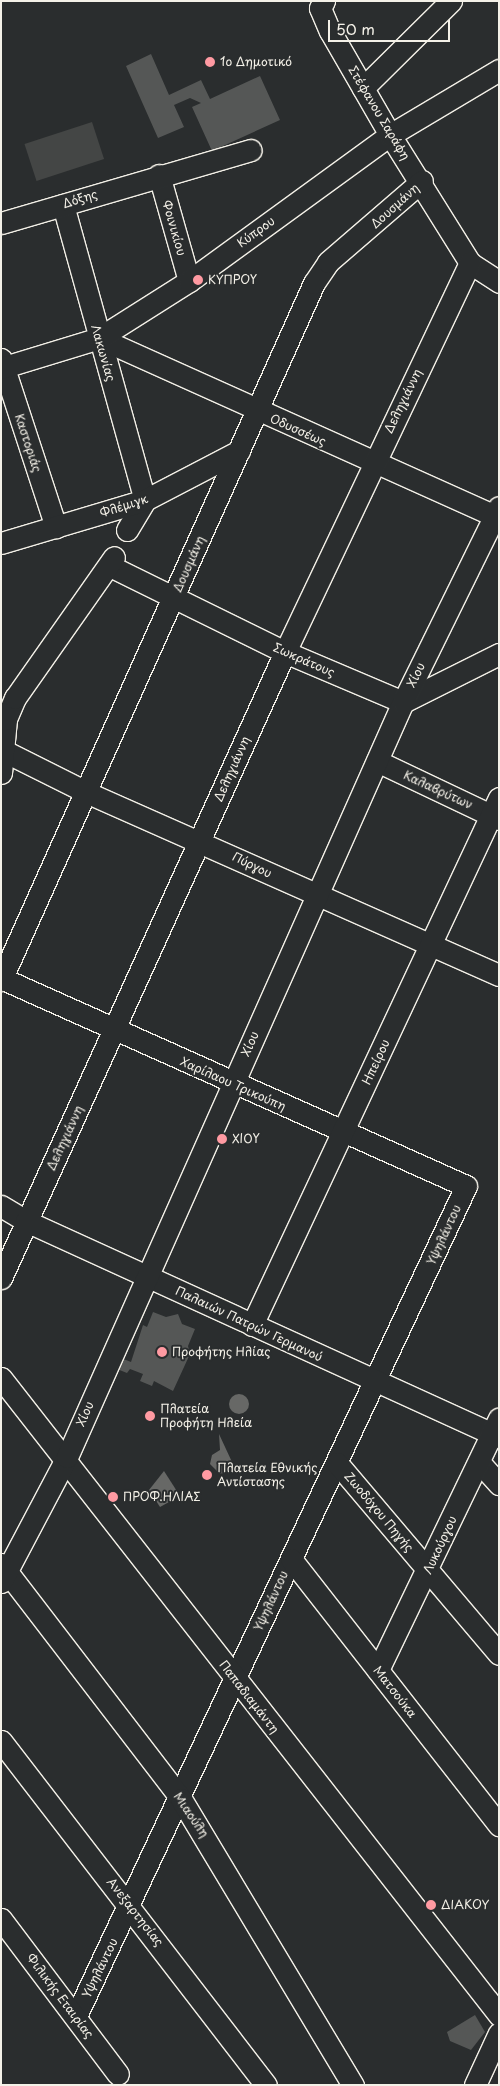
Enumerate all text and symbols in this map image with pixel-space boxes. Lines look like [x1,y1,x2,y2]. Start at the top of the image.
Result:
scale bar [330,10,452,42]
text: 50 m [336,17,375,40]
place label: 1ο Δημοτικό [220,55,292,69]
marker: 1ο Δημοτικό [204,56,216,68]
street label: Στέφανου Σαράφη [345,63,413,163]
street label: Δουσμάνη [368,181,422,231]
street label: Δόξης [61,187,99,211]
street label: Φοινικίου [159,199,189,257]
street label: Κύπρου [234,214,278,250]
place label: ΚΥΠΡΟΥ [208,273,257,287]
marker: ΚΥΠΡΟΥ [192,274,204,286]
street label: Λακωνίας [88,323,118,383]
street label: Δεληγιάννη [381,367,425,435]
street label: Οδυσσέως [268,411,328,449]
street label: Καστοριάς [12,412,44,474]
street label: Φλέμιγκ [98,491,150,521]
street label: Δουσμάνη [170,534,208,594]
street label: Σωκράτους [271,640,337,680]
street label: Χίου [404,660,428,690]
street label: Δεληγιάννη [211,734,253,804]
street label: Καλαβρύτων [401,768,475,812]
street label: Πύργου [230,849,274,881]
street label: Χίου [238,1029,262,1059]
street label: Ηπείρου [359,1037,393,1087]
street label: Χαρίλαου Τρικούπη [178,1054,288,1114]
street label: Δεληγιάννη [44,1103,86,1173]
place label: ΧΙΟΥ [232,1132,260,1146]
marker: ΧΙΟΥ [216,1133,228,1145]
street label: Υψηλάντου [424,1203,464,1267]
street label: Παλαιών Πατρών Γερμανού [173,1283,325,1365]
place label: Προφήτης Ηλίας [172,1345,271,1359]
marker: Προφήτης Ηλίας [156,1346,168,1358]
street label: Χίου [73,1399,97,1429]
place label: Πλατεία Προφήτη Ηλεία [160,1402,253,1430]
marker: Πλατεία Προφήτη Ηλεία [144,1410,156,1422]
place label: Πλατεία Εθνικής Αντίστασης [217,1461,317,1489]
marker: Πλατεία Εθνικής Αντίστασης [201,1469,213,1481]
street label: Ζωοδόχου Πηγής [342,1469,416,1555]
place label: ΠΡΟΦ.ΗΛΙΑΣ [123,1490,201,1504]
marker: ΠΡΟΦ.ΗΛΙΑΣ [107,1491,119,1503]
street label: Λυκούργου [420,1514,460,1576]
street label: Υψηλάντου [251,1569,291,1633]
street label: Παπαδιαμάντη [216,1658,282,1736]
street label: Ματσούκα [370,1663,420,1721]
street label: Μιαούλη [171,1790,211,1840]
street label: Ανεξαρτησίας [104,1875,166,1949]
place label: ΔΙΑΚΟΥ [441,1898,490,1912]
marker: ΔΙΑΚΟΥ [425,1899,437,1911]
street label: Υψηλάντου [79,1936,121,2000]
street label: Φιλικής Εταιρίας [23,1951,97,2041]

